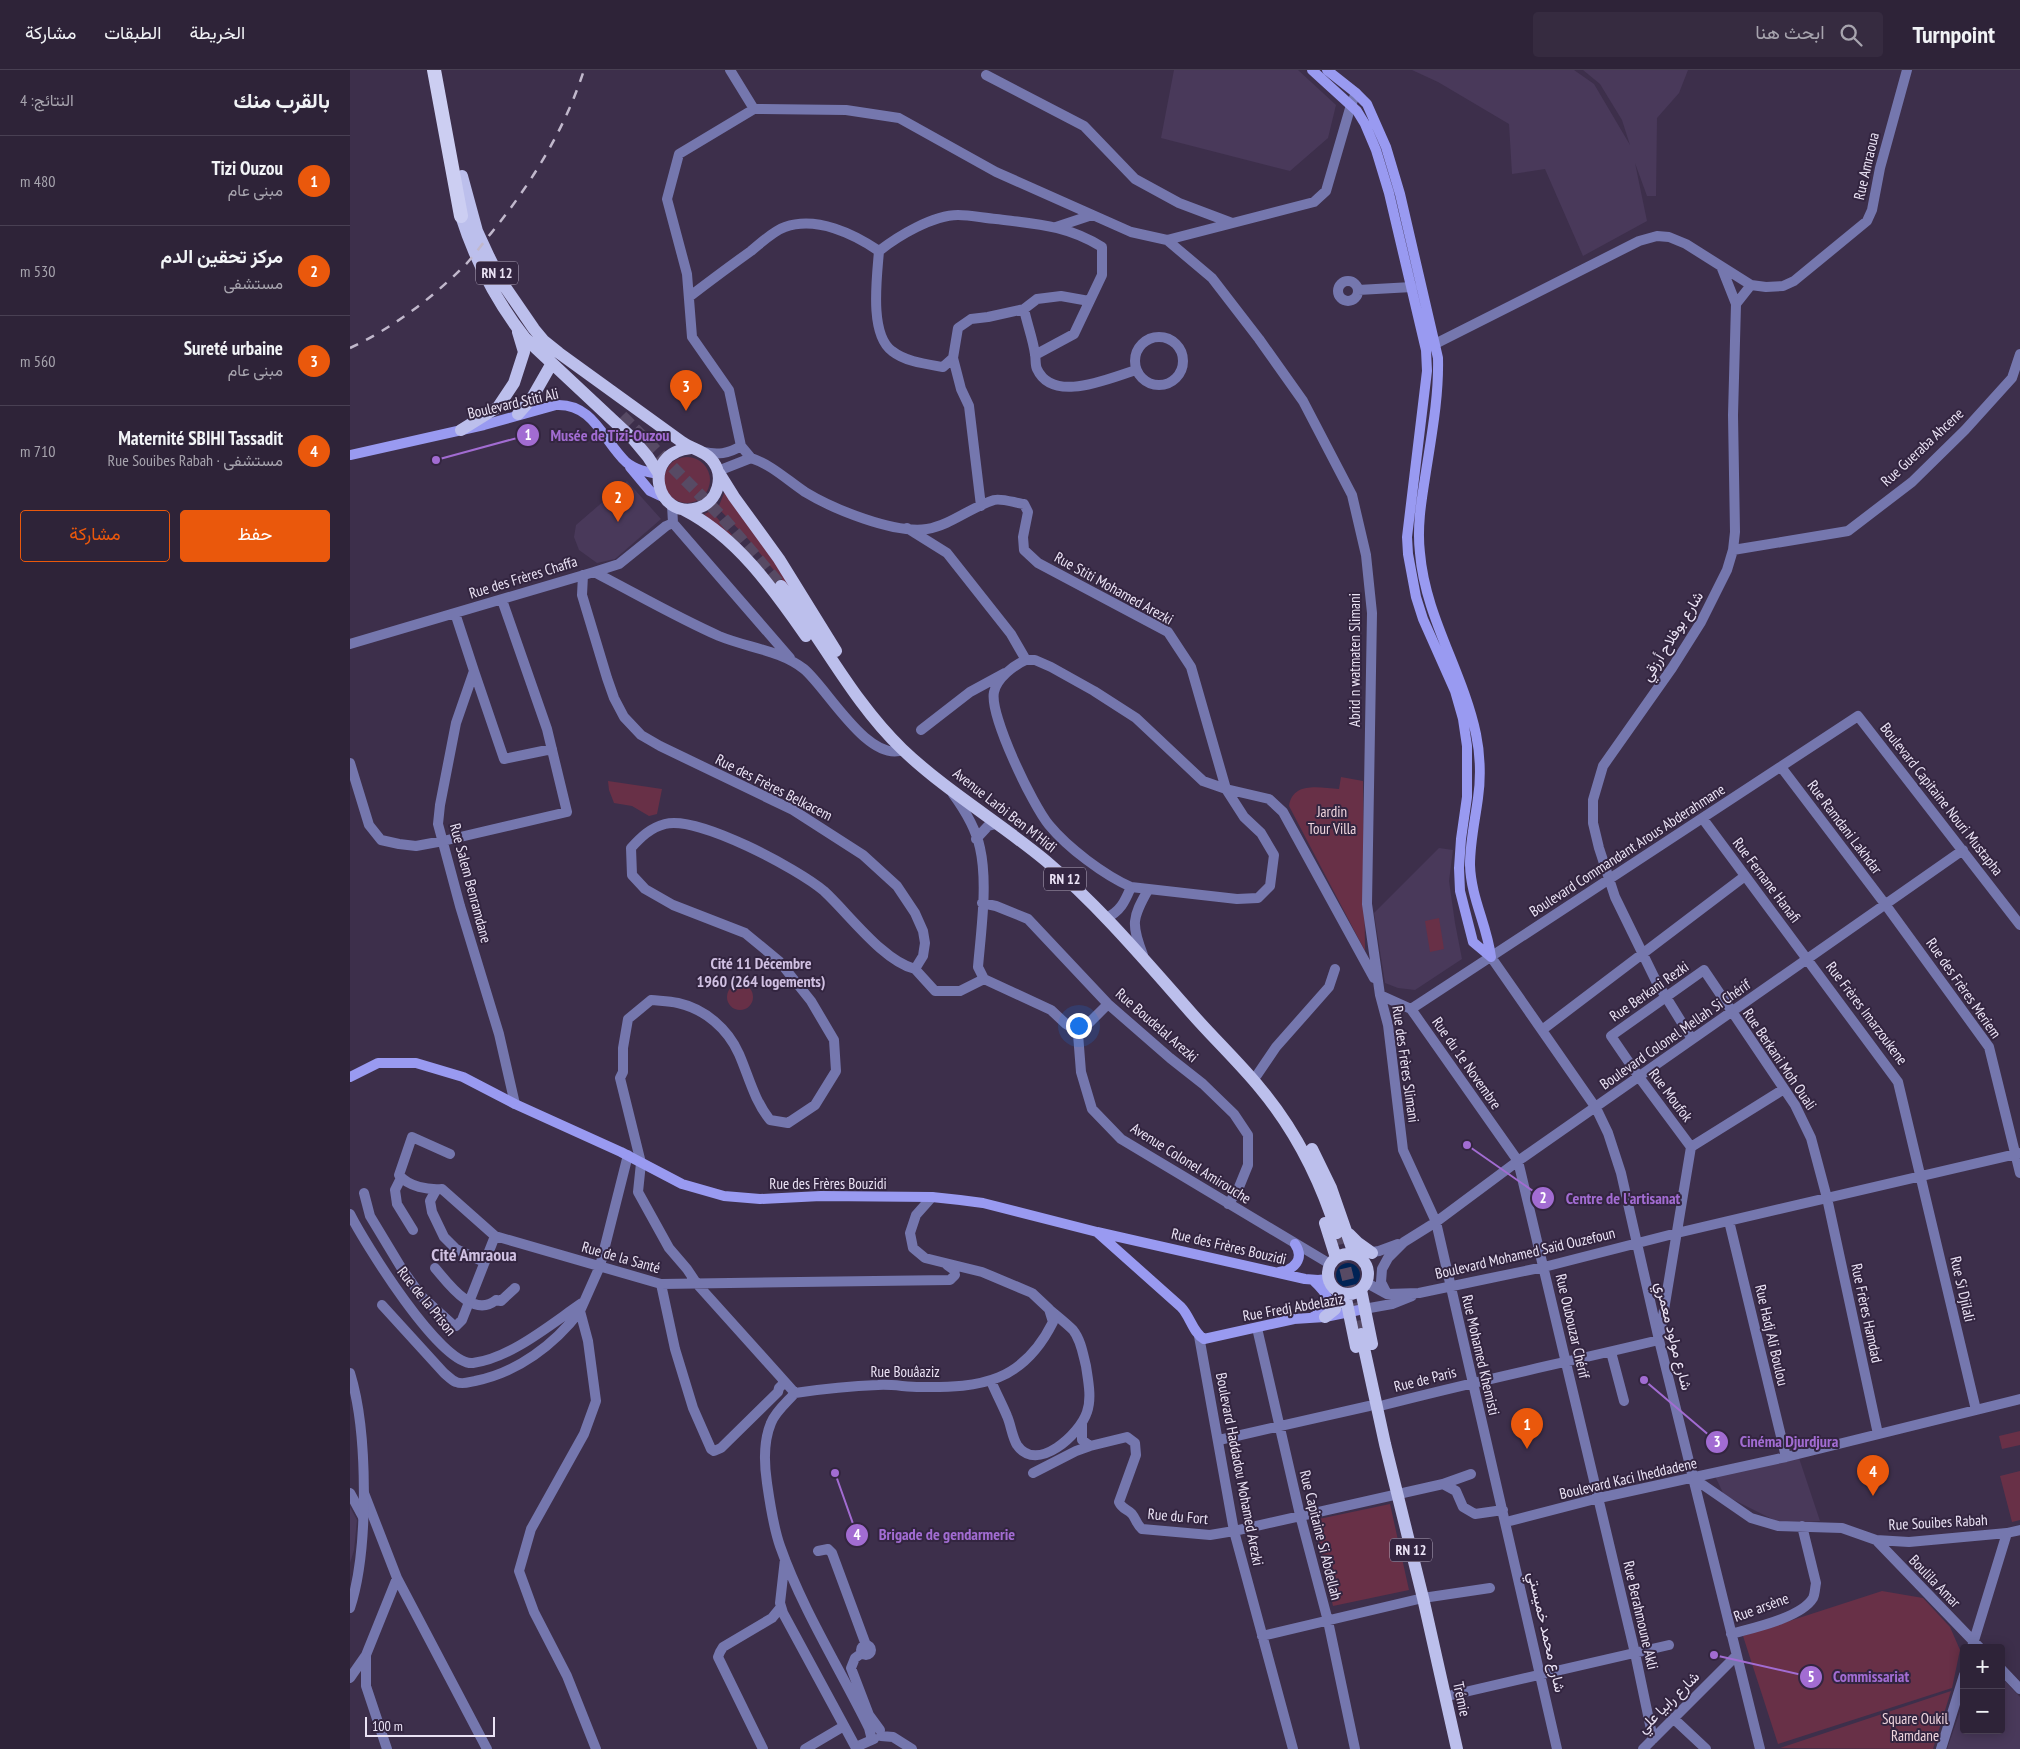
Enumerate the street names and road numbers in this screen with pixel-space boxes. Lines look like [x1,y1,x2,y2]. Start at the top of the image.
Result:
street label: Rue Amraoua [1849,130,1883,202]
road number: RN 12 [476,262,518,284]
street label: Boulevard Stiti Ali [466,383,560,423]
street label: Rue Gueraba Ahcene [1877,404,1967,490]
street label: Rue Stiti Mohamed Arezki [1051,547,1177,629]
street label: Rue des Frères Chaffa [467,552,579,602]
street label: شارع بوفلاح أرزقي [1637,587,1711,687]
street label: Abrid n watmaten Slimani [1345,593,1364,727]
street label: Boulevard Capitaine Nouri Mustapha [1876,719,2008,879]
street label: Rue des Frères Belkacem [712,749,836,825]
street label: Avenue Larbi Ben M'Hidi [949,764,1061,856]
street label: Rue Ramdani Lakhdar [1804,776,1887,878]
street label: Boulevard Commandant Arous Abderahmane [1525,779,1729,921]
street label: Rue Salem Benramdane [446,821,496,945]
street label: Rue Fernane Hanafi [1729,834,1805,926]
road number: RN 12 [1044,868,1086,891]
street label: Rue des Frères Meriem [1922,934,2006,1042]
street label: Rue Berkani Rezki [1606,957,1692,1025]
street label: Rue Frères Imarzoukene [1822,958,1912,1068]
street label: Boulevard Colonel Mellah Si Chérif [1596,974,1755,1093]
street label: Rue Boudelal Arezki [1112,984,1202,1066]
street label: Rue des Frères Slimani [1388,1004,1424,1124]
street label: Rue Berkani Moh Ouali [1739,1005,1821,1113]
street label: Rue du 1e Novembre [1428,1013,1506,1113]
street label: Rue Moufok [1645,1065,1697,1125]
street label: Avenue Colonel Amirouche [1127,1118,1255,1208]
street label: Rue des Frères Bouzidi [769,1174,887,1193]
street label: Boulevard Mohamed Saïd Ouzefoun [1433,1223,1617,1283]
street label: Rue des Frères Bouzidi [1170,1224,1288,1268]
street label: Rue de la Santé [580,1237,662,1277]
street label: Rue Si Djilali [1946,1254,1980,1324]
street label: Rue Frères Hamdad [1847,1262,1887,1364]
street label: Rue de la Prison [393,1263,461,1339]
street label: Rue Oubouzar Chérif [1552,1272,1595,1381]
street label: شارع مولود معمري [1647,1280,1697,1393]
street label: Rue Hadj Ali Boulou [1751,1283,1793,1387]
street label: Rue Fredj Abdelaziz [1241,1289,1345,1325]
street label: Rue Mohamed Khemisti [1458,1293,1504,1417]
street label: Rue Bouâaziz [870,1362,940,1381]
street label: Rue de Paris [1392,1362,1458,1396]
street label: Boulevard Haddadou Mohamed Arezki [1212,1371,1268,1567]
street label: Boulevard Kaci Iheddadene [1557,1453,1699,1503]
street label: Rue Capitaine Si Abdellah [1296,1468,1346,1602]
street label: Rue du Fort [1147,1504,1209,1528]
street label: Rue Souibes Rabah [1888,1510,1988,1534]
road number: RN 12 [1390,1538,1432,1562]
street label: Boulila Amar [1905,1551,1965,1612]
street label: Rue Berahmoune Akli [1619,1559,1663,1671]
street label: شارع محمد خميستي [1520,1570,1570,1695]
street label: Rue arsène [1731,1588,1791,1626]
street label: شارع رابيا علي [1633,1667,1706,1740]
street label: Trémie [1449,1680,1475,1718]

